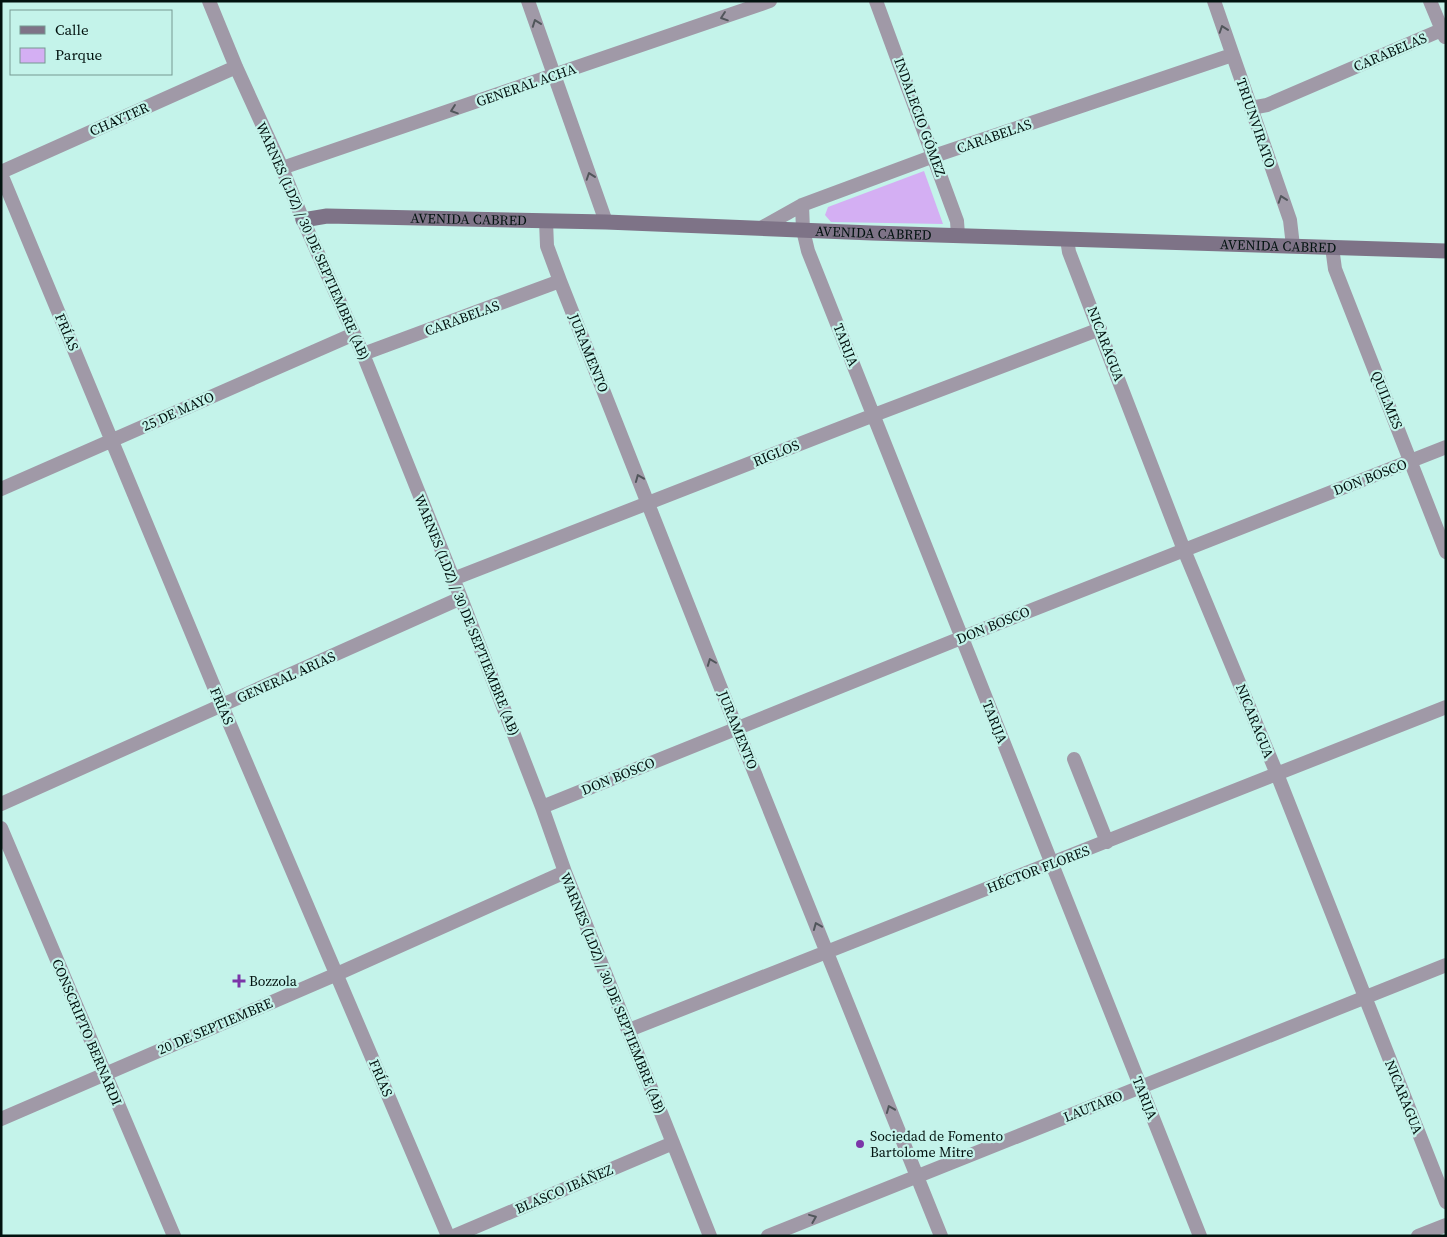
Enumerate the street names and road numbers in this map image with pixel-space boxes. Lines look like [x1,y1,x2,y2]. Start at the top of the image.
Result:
street label: CARABELAS [1350,28,1430,76]
street label: INDALECIO GÓMEZ [889,55,951,179]
street label: GENERAL ACHA [473,58,579,111]
street label: TRIUNVIRATO [1231,75,1281,171]
street label: CHAYTER [86,97,152,141]
street label: CARABELAS [954,114,1034,158]
street label: WARNES (LDZ) / 30 DE SEPTIEMBRE (AB) [251,119,375,363]
street label: AVENIDA CABRED [410,208,527,230]
street label: AVENIDA CABRED [815,221,932,245]
street label: AVENIDA CABRED [1220,234,1337,258]
street label: CARABELAS [422,295,502,341]
street label: NICARAGUA [1083,304,1130,385]
street label: FRÍAS [50,310,84,354]
street label: JURAMENTO [564,310,614,395]
street label: TARIJA [828,320,864,370]
street label: QUILMES [1366,368,1408,432]
street label: 25 DE MAYO [139,386,217,436]
street label: RIGLOS [750,435,802,471]
street label: DON BOSCO [1330,454,1410,500]
street label: WARNES (LDZ) / 30 DE SEPTIEMBRE (AB) [409,491,525,739]
street label: DON BOSCO [953,601,1033,649]
street label: GENERAL ARIAS [233,646,339,708]
street label: NICARAGUA [1231,681,1279,762]
street label: FRÍAS [205,684,239,728]
street label: JURAMENTO [713,687,763,772]
street label: TARIJA [977,697,1013,747]
street label: DON BOSCO [578,752,658,800]
street label: HÉCTOR FLORES [984,840,1092,898]
street label: WARNES (LDZ) / 30 DE SEPTIEMBRE (AB) [555,869,671,1117]
street label: CONSCRIPTO BERNARDI [47,956,127,1108]
street label: 20 DE SEPTIEMBRE [154,993,276,1059]
street label: FRÍAS [364,1056,398,1100]
street label: NICARAGUA [1380,1057,1428,1138]
street label: TARIJA [1127,1073,1163,1123]
street label: LAUTARO [1060,1085,1126,1127]
street label: BLASCO IBÁÑEZ [512,1159,616,1219]

